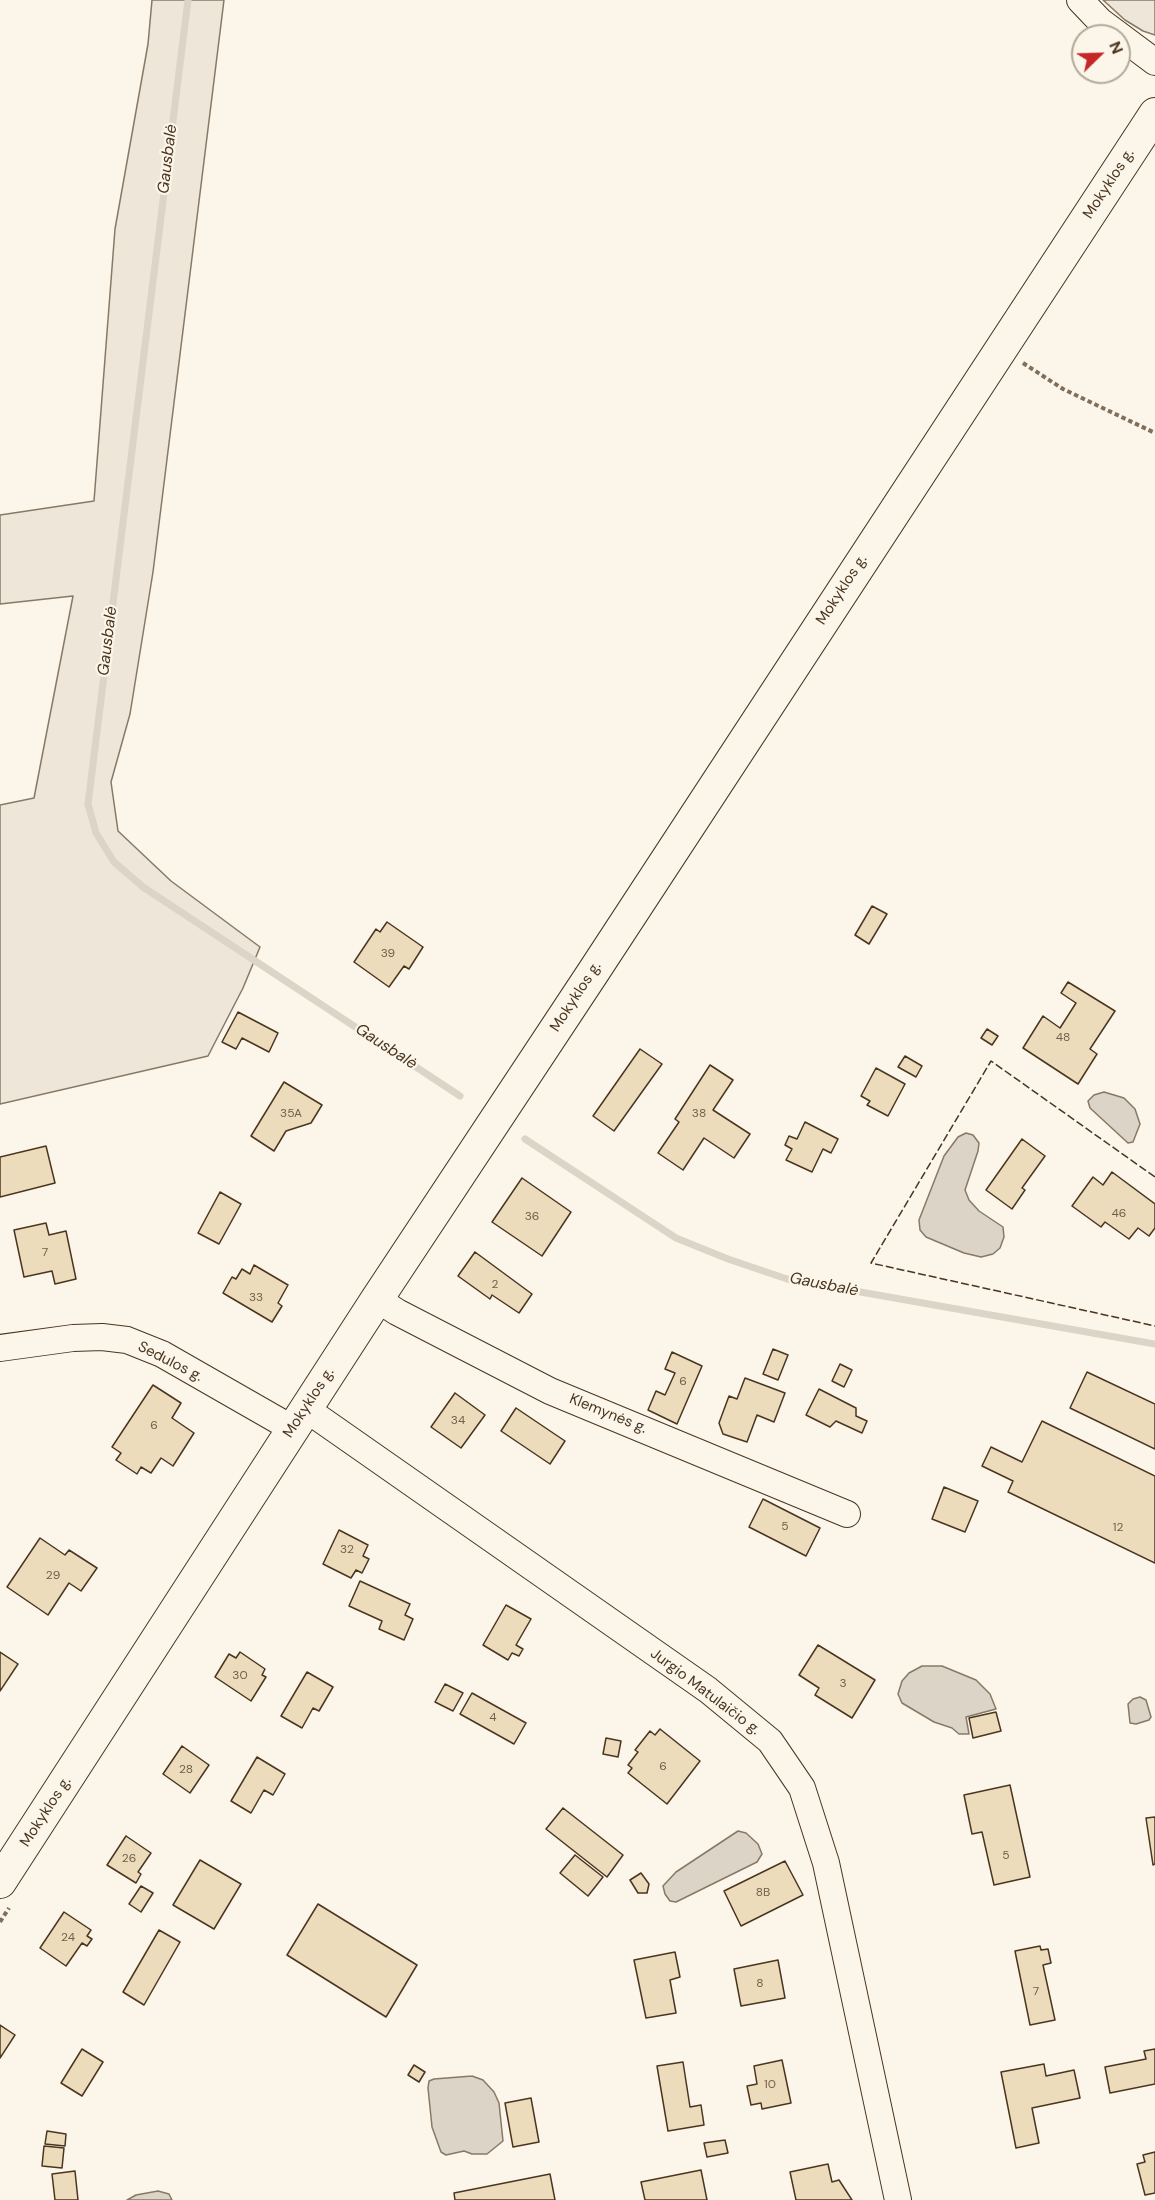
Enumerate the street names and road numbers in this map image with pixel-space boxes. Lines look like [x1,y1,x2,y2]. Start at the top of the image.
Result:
street label: Mokyklos g. [1080,146,1138,222]
street label: Mokyklos g. [813,552,871,628]
street label: Mokyklos g. [547,959,605,1035]
street label: Sedulos g. [135,1338,205,1386]
street label: Mokyklos g. [280,1365,338,1441]
street label: Klemynės g. [567,1390,649,1438]
street label: Jurgio Matulaičio g. [647,1645,763,1739]
street label: Mokyklos g. [17,1774,75,1850]

